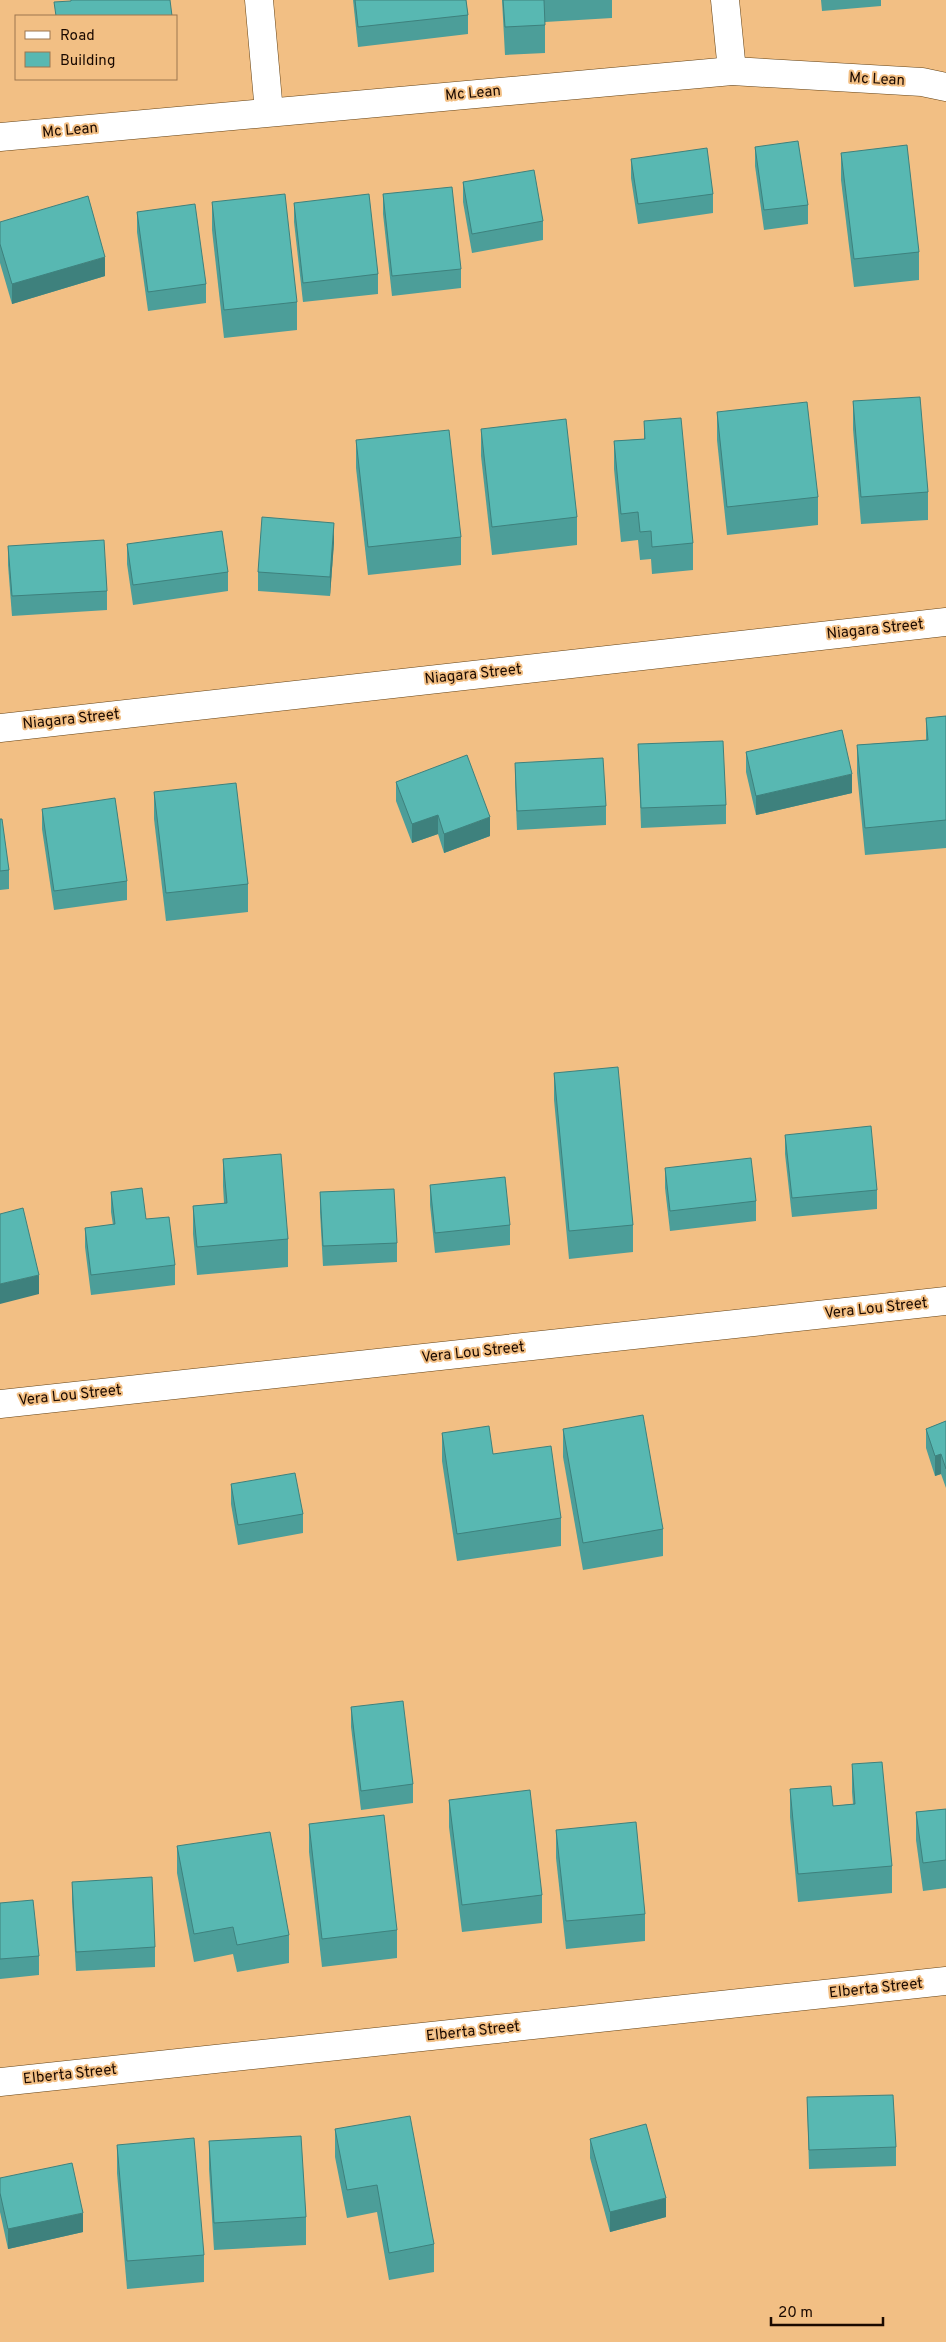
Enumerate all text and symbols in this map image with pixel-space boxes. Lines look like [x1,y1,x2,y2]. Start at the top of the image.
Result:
legend [15,15,178,80]
text: Road [60,27,95,46]
text: Building [60,52,115,71]
street label: Mc Lean [849,69,905,91]
street label: Mc Lean [444,82,502,106]
street label: Mc Lean [41,119,99,143]
street label: Niagara Street [826,615,924,645]
street label: Niagara Street [424,660,522,690]
street label: Niagara Street [22,705,120,735]
street label: Vera Lou Street [824,1294,928,1324]
street label: Vera Lou Street [421,1338,525,1368]
street label: Vera Lou Street [18,1381,122,1411]
street label: Elberta Street [828,1975,924,2003]
street label: Elberta Street [425,2018,521,2046]
street label: Elberta Street [22,2061,118,2089]
scale bar [771,2294,884,2326]
text: 20 m [778,2304,813,2323]

